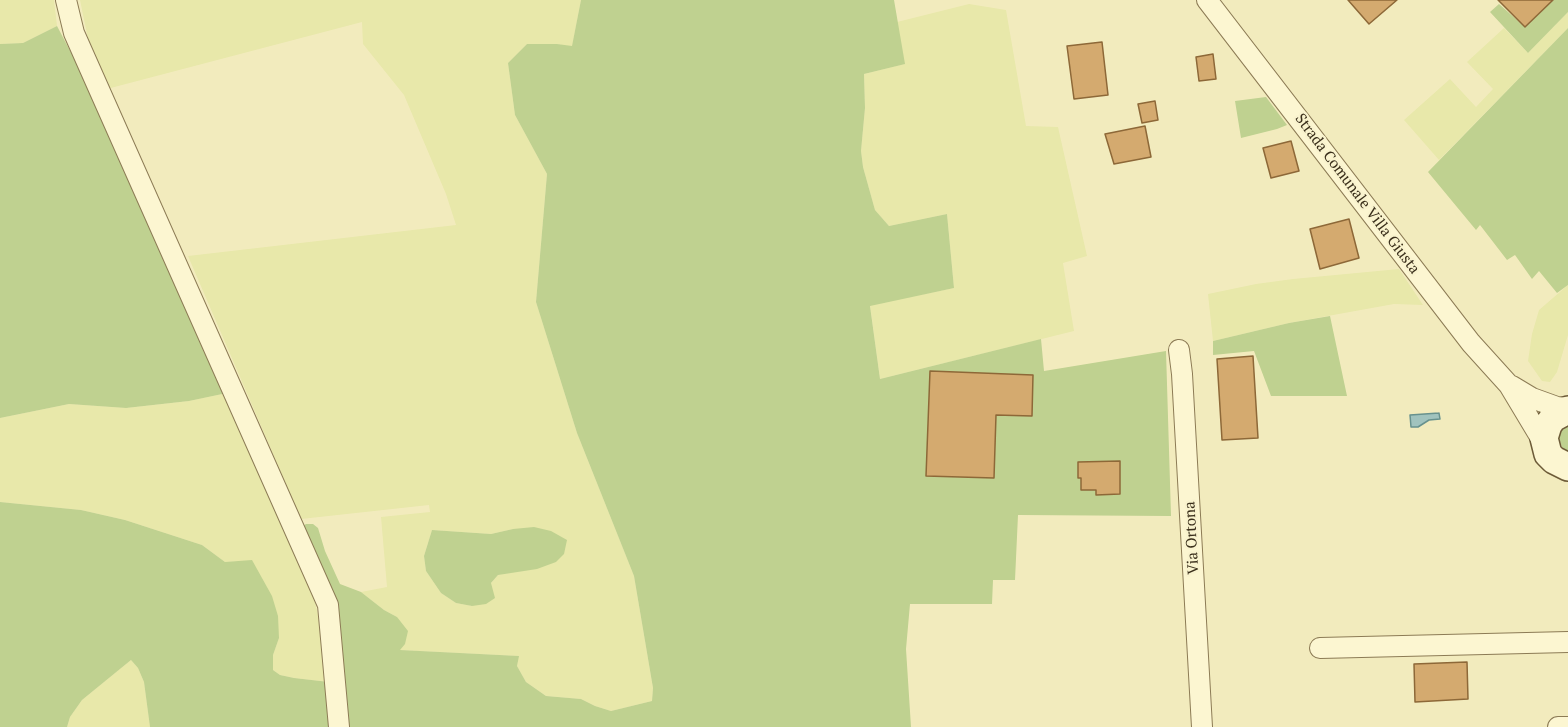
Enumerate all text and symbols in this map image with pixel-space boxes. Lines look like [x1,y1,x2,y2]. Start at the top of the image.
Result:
street label: Strada Comunale Villa Giusta [1291,110,1423,278]
street label: Via Ortona [1181,501,1203,575]

